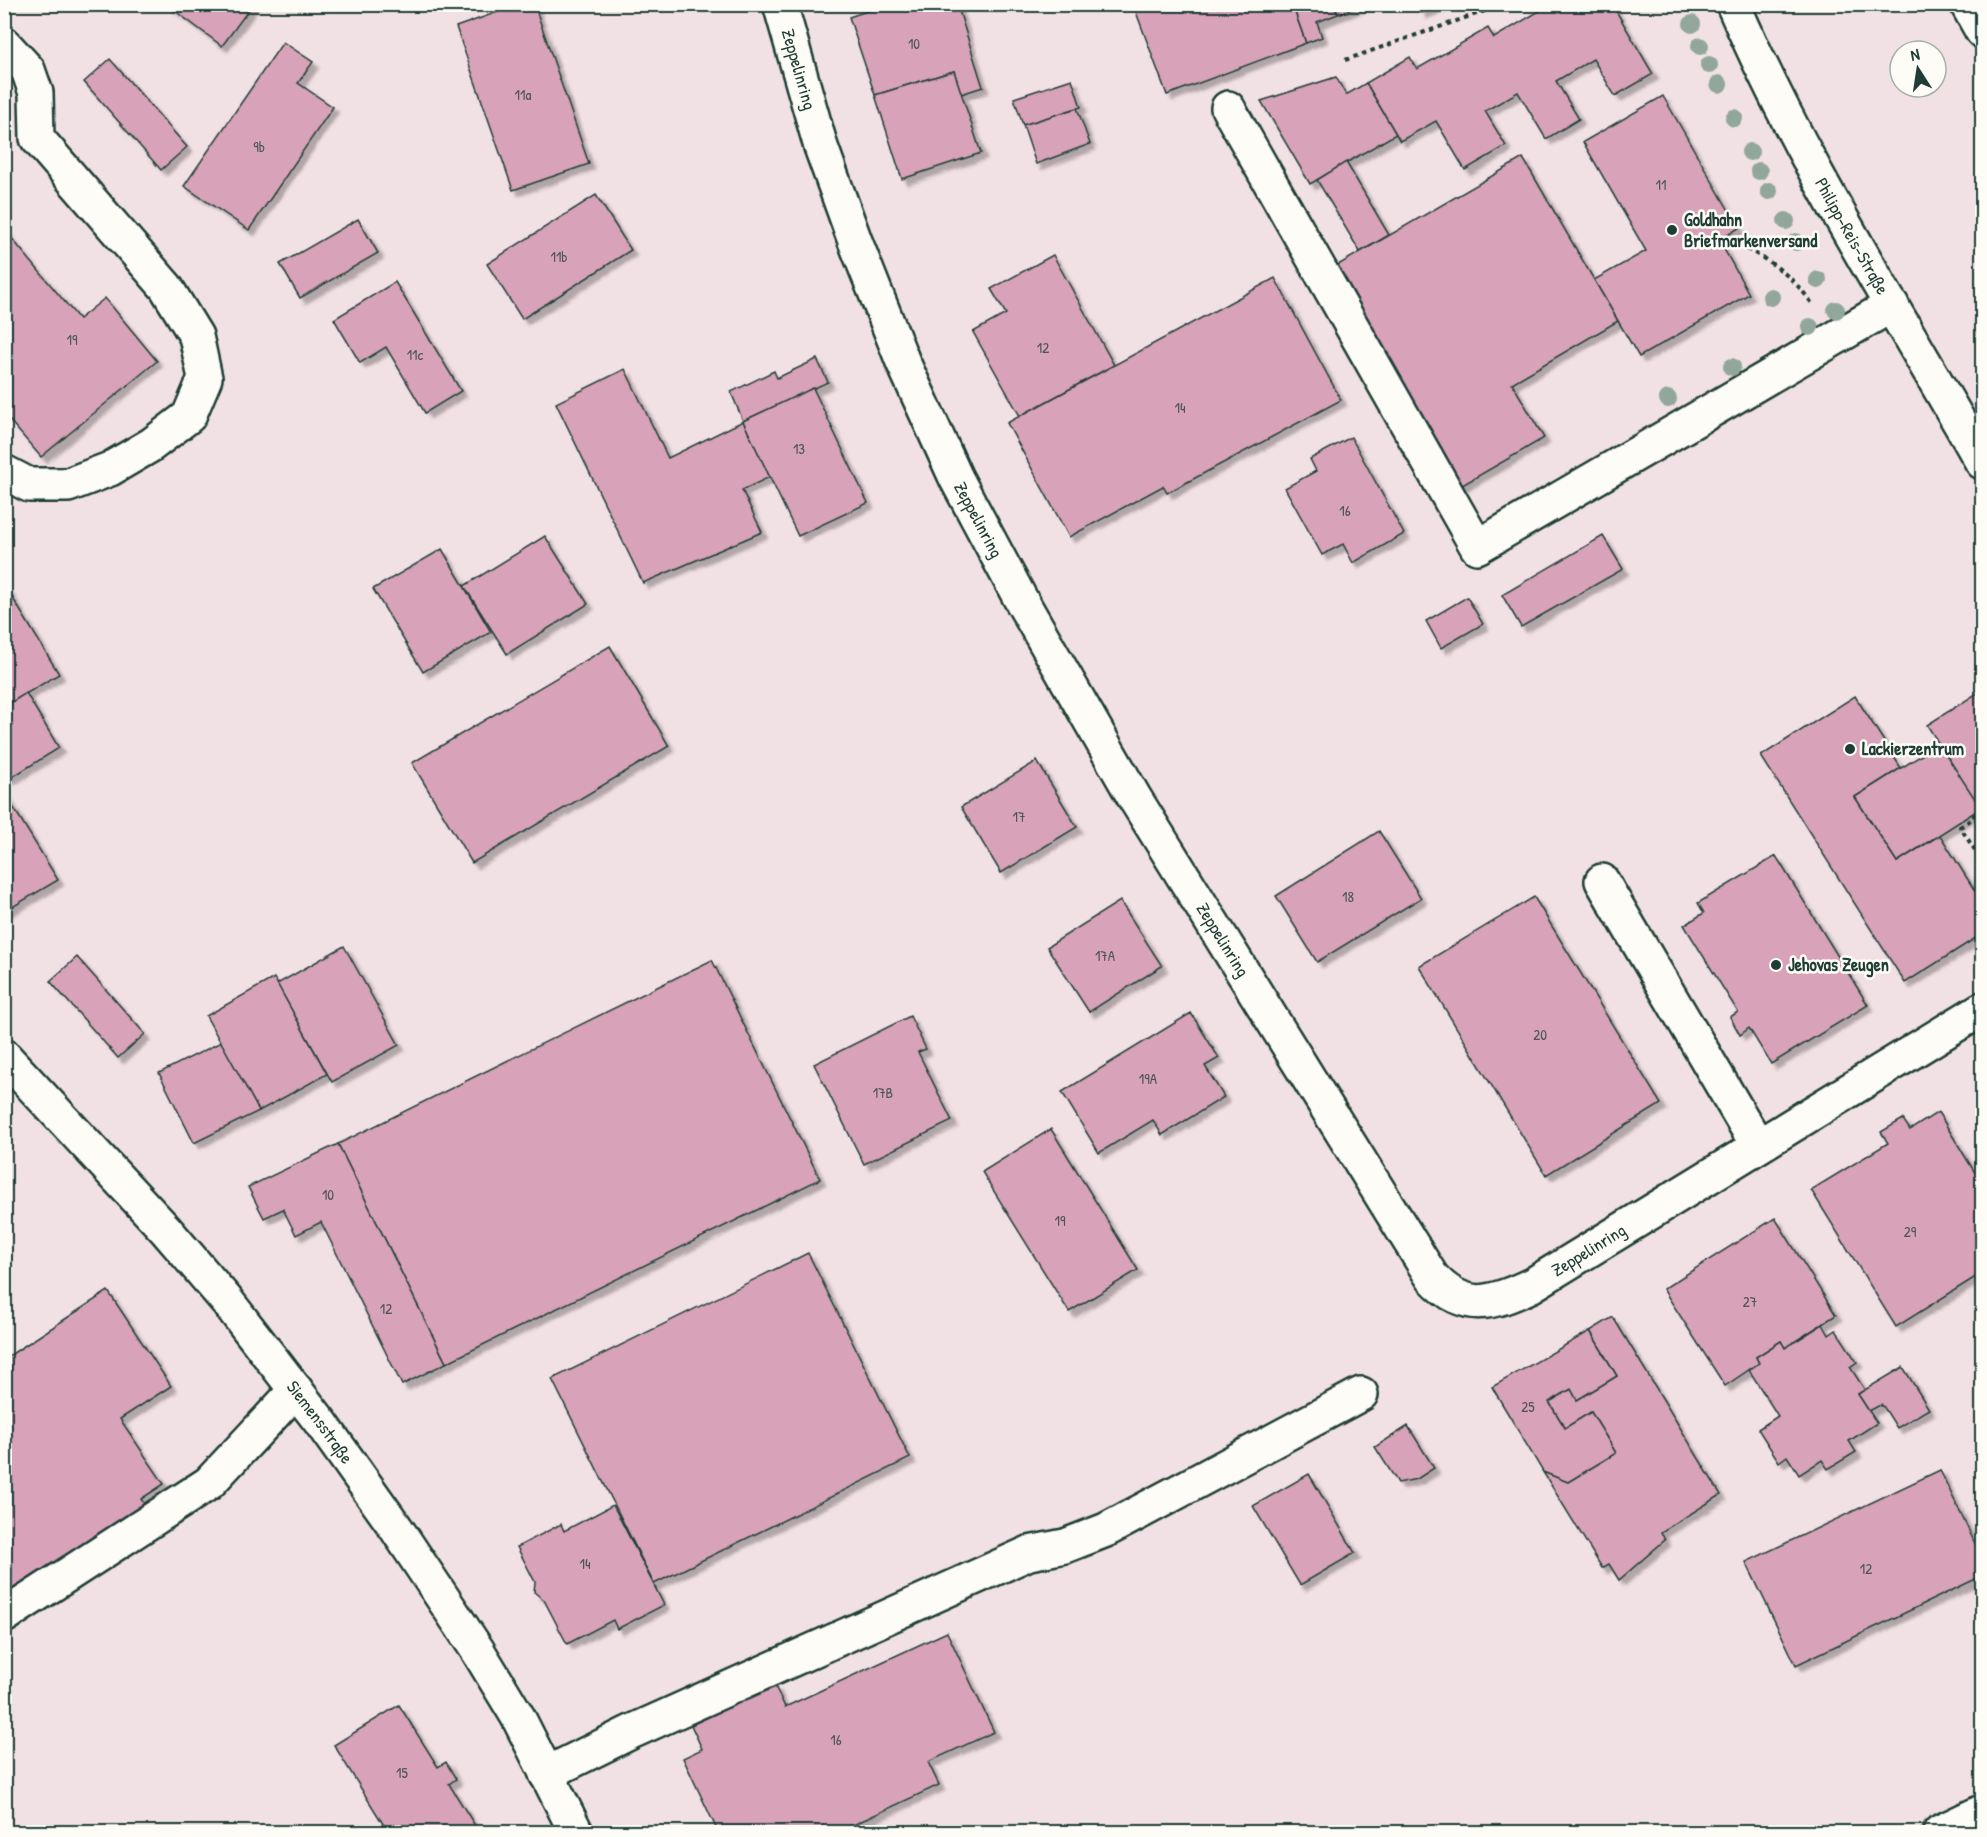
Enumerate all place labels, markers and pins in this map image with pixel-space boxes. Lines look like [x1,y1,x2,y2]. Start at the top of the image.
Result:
place label: Goldhahn Briefmarkenversand [1684,207,1817,253]
marker: Goldhahn Briefmarkenversand [1665,223,1679,237]
place label: Lackierzentrum [1862,736,1964,761]
marker: Lackierzentrum [1843,742,1857,756]
place label: Jehovas Zeugen [1788,952,1889,978]
marker: Jehovas Zeugen [1769,958,1783,972]

